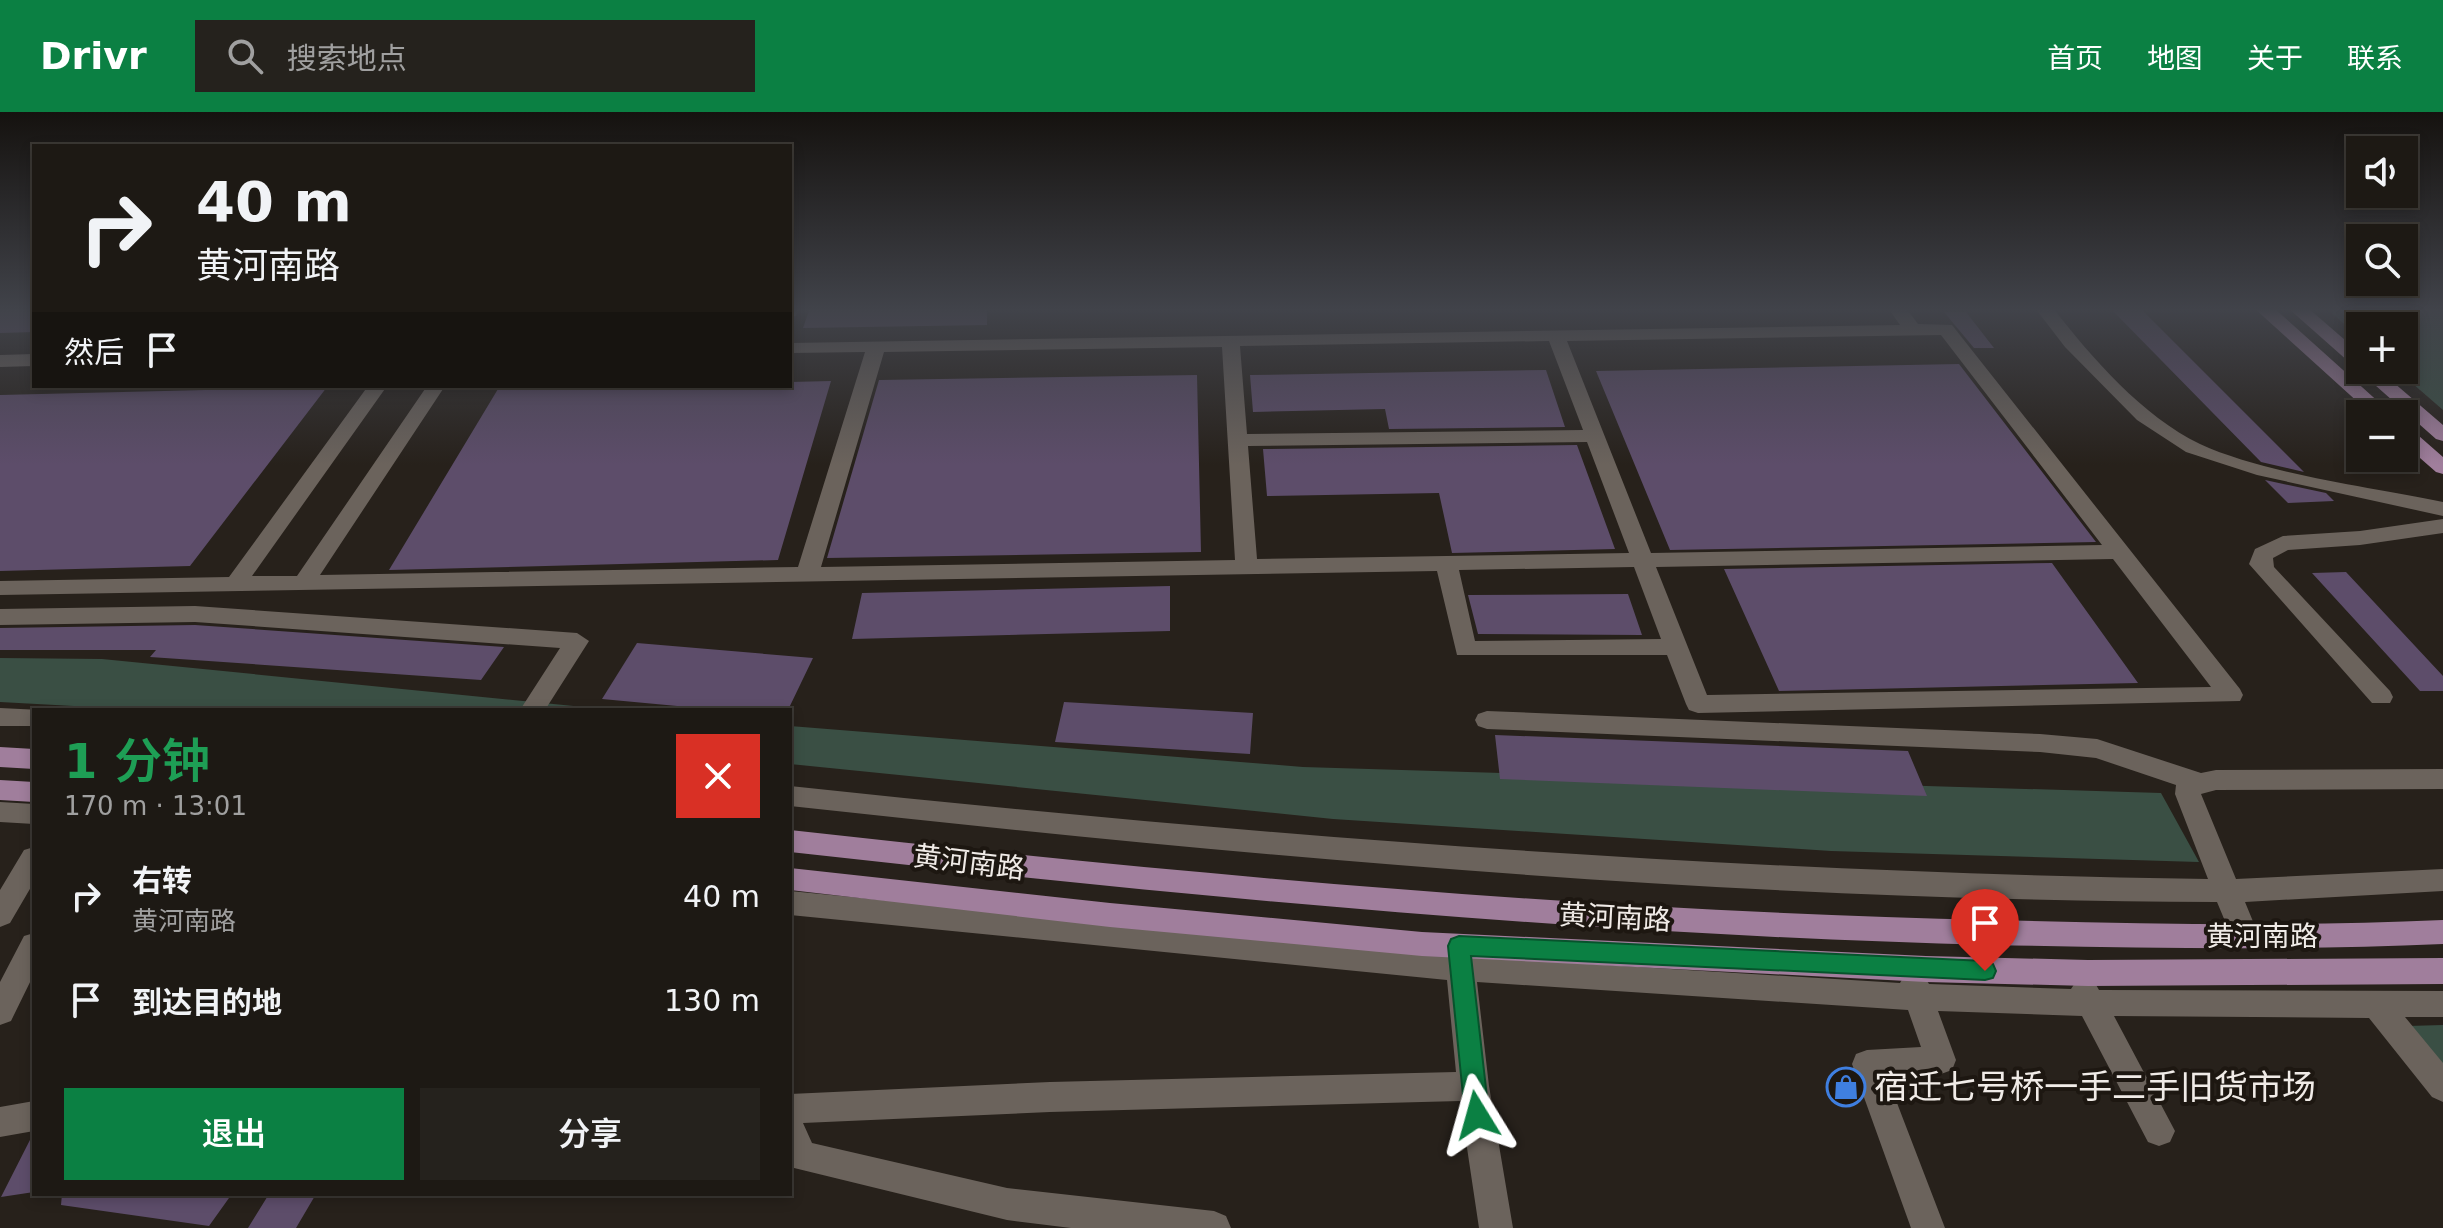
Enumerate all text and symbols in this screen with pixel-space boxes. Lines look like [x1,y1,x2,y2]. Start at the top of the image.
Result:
search box [195,20,755,92]
text: Drivr [40,34,147,78]
icon: search [223,34,267,78]
text: 搜索地点 [287,41,407,76]
text: 首页 [2047,42,2103,75]
text: 地图 [2147,42,2203,75]
text: 关于 [2247,42,2303,75]
text: 联系 [2347,42,2403,75]
map controls [2346,136,2418,472]
button: sound [2346,136,2418,208]
text: 40 m [196,169,352,234]
icon: right [64,176,168,280]
button: search [2346,224,2418,296]
text: 黄河南路 [196,245,340,286]
button: + [2346,312,2418,384]
icon: arrive [140,328,184,372]
text: 然后 [64,335,124,370]
button: − [2346,400,2418,472]
text: 1 分钟 [64,733,210,789]
button: close [676,734,760,818]
text: 170 m · 13:01 [64,791,247,821]
street label: 黄河南路 [911,839,1027,886]
text: 右转 [132,863,192,898]
icon: right [64,874,108,918]
text: 40 m [683,879,760,914]
pin [1951,889,2019,971]
street label: 黄河南路 [1558,898,1672,937]
icon: arrive [1963,901,2007,945]
text: 黄河南路 [132,906,236,936]
street label: 黄河南路 [2206,920,2318,953]
icon: arrive [64,978,108,1022]
text: 130 m [664,983,760,1018]
text: 到达目的地 [132,985,282,1020]
shop icon: 宿迁七号桥一手二手旧货市场 [1825,1066,1867,1108]
place label: 宿迁七号桥一手二手旧货市场 [1874,1067,2316,1107]
position arrow [1435,1073,1519,1157]
button: 退出 [64,1088,404,1180]
button: 分享 [420,1088,760,1180]

